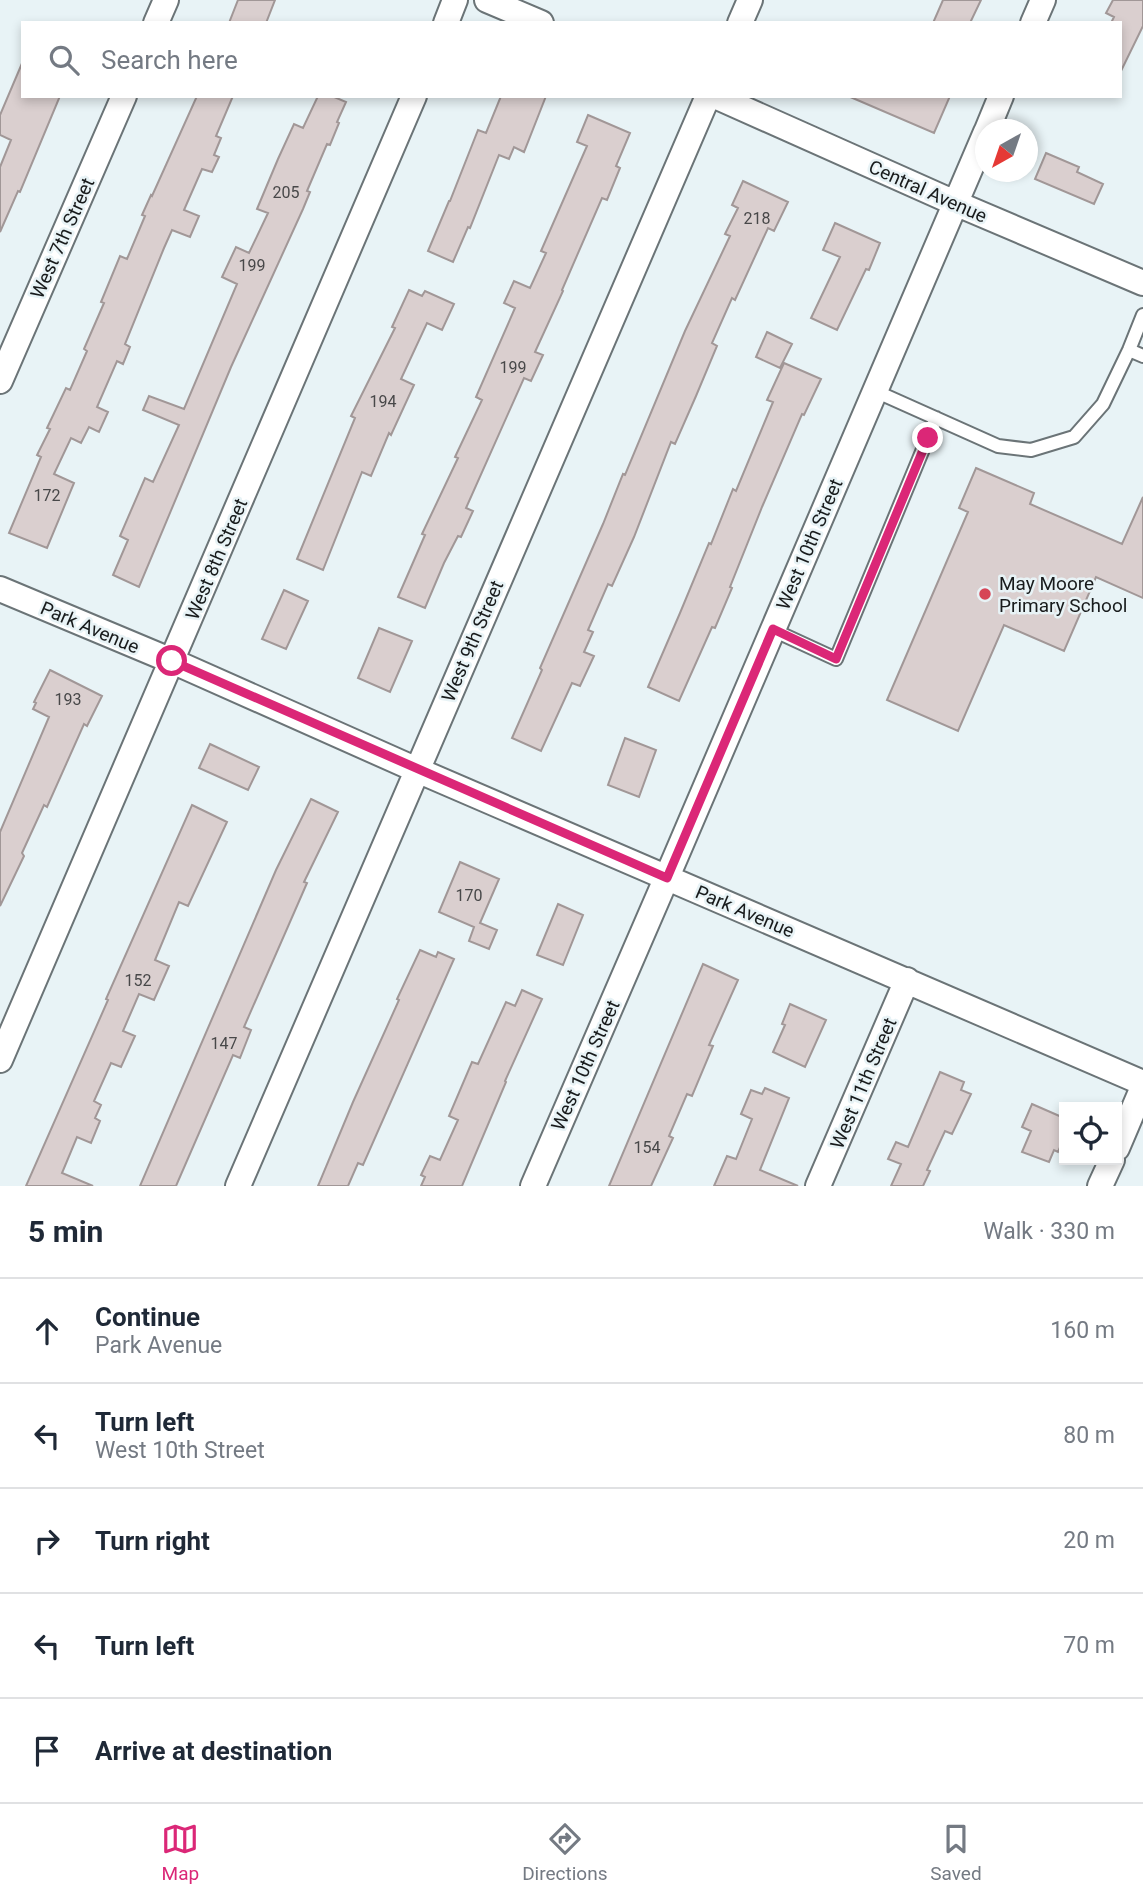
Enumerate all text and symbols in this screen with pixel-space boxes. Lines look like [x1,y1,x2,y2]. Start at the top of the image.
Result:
search box [21,21,1122,98]
icon: search [45,41,83,79]
text: Search here [101,45,238,75]
north arrow [975,119,1038,182]
street label: Central Avenue [865,155,990,228]
street label: West 7th Street [26,174,99,302]
house number: 205 [273,183,299,202]
house number: 218 [744,209,770,228]
house number: 199 [239,256,265,275]
house number: 199 [500,358,526,377]
house number: 194 [370,392,396,411]
route end [912,422,943,453]
street label: West 10th Street [771,475,847,613]
house number: 172 [34,486,60,505]
street label: West 8th Street [181,495,252,623]
place label: May Moore Primary School [999,572,1127,617]
street label: West 9th Street [437,577,508,705]
marker: May Moore Primary School [977,586,993,602]
street label: Park Avenue [37,596,143,659]
route start [156,645,187,676]
house number: 193 [55,690,81,709]
street label: Park Avenue [692,880,798,943]
house number: 170 [456,886,482,905]
house number: 152 [125,971,151,990]
street label: West 10th Street [546,996,624,1134]
street label: West 11th Street [825,1014,901,1152]
house number: 147 [211,1034,237,1053]
map controls [1059,1102,1122,1165]
button: locate [1059,1102,1122,1165]
house number: 154 [634,1138,660,1157]
text: 5 min [28,1214,103,1249]
text: Walk · 330 m [983,1218,1115,1245]
text: Continue [95,1302,200,1332]
icon: ahead [28,1312,66,1350]
text: 160 m [1050,1317,1115,1344]
text: Park Avenue [95,1332,222,1359]
text: Turn left [95,1407,194,1437]
icon: left [28,1417,66,1455]
text: 80 m [1063,1422,1115,1449]
text: West 10th Street [95,1437,265,1464]
icon: right [28,1522,66,1560]
text: Turn right [95,1526,210,1556]
text: 20 m [1063,1527,1115,1554]
icon: left [28,1627,66,1665]
text: Turn left [95,1631,194,1661]
text: 70 m [1063,1632,1115,1659]
icon: arrive [28,1732,66,1770]
text: Arrive at destination [95,1736,332,1766]
tab: Map [161,1820,199,1885]
tab: Directions [522,1820,607,1885]
tab: Saved [930,1820,982,1885]

